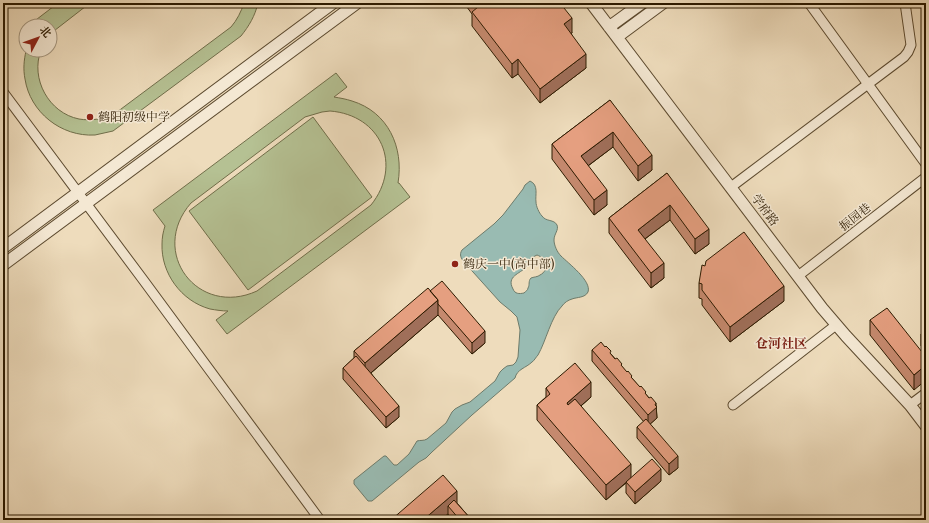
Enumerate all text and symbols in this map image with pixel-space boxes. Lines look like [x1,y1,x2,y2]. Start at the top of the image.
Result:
north arrow [18,18,58,58]
text: 北 [37,23,54,40]
place label: 鹤阳初级中学 [98,109,170,124]
marker: 鹤阳初级中学 [85,112,95,122]
street label: 学府路 [749,191,782,229]
street label: 振园巷 [836,200,873,234]
place label: 鹤庆一中(高中部) [463,256,555,271]
marker: 鹤庆一中(高中部) [450,259,460,269]
district label: 仓河社区 [755,335,807,351]

